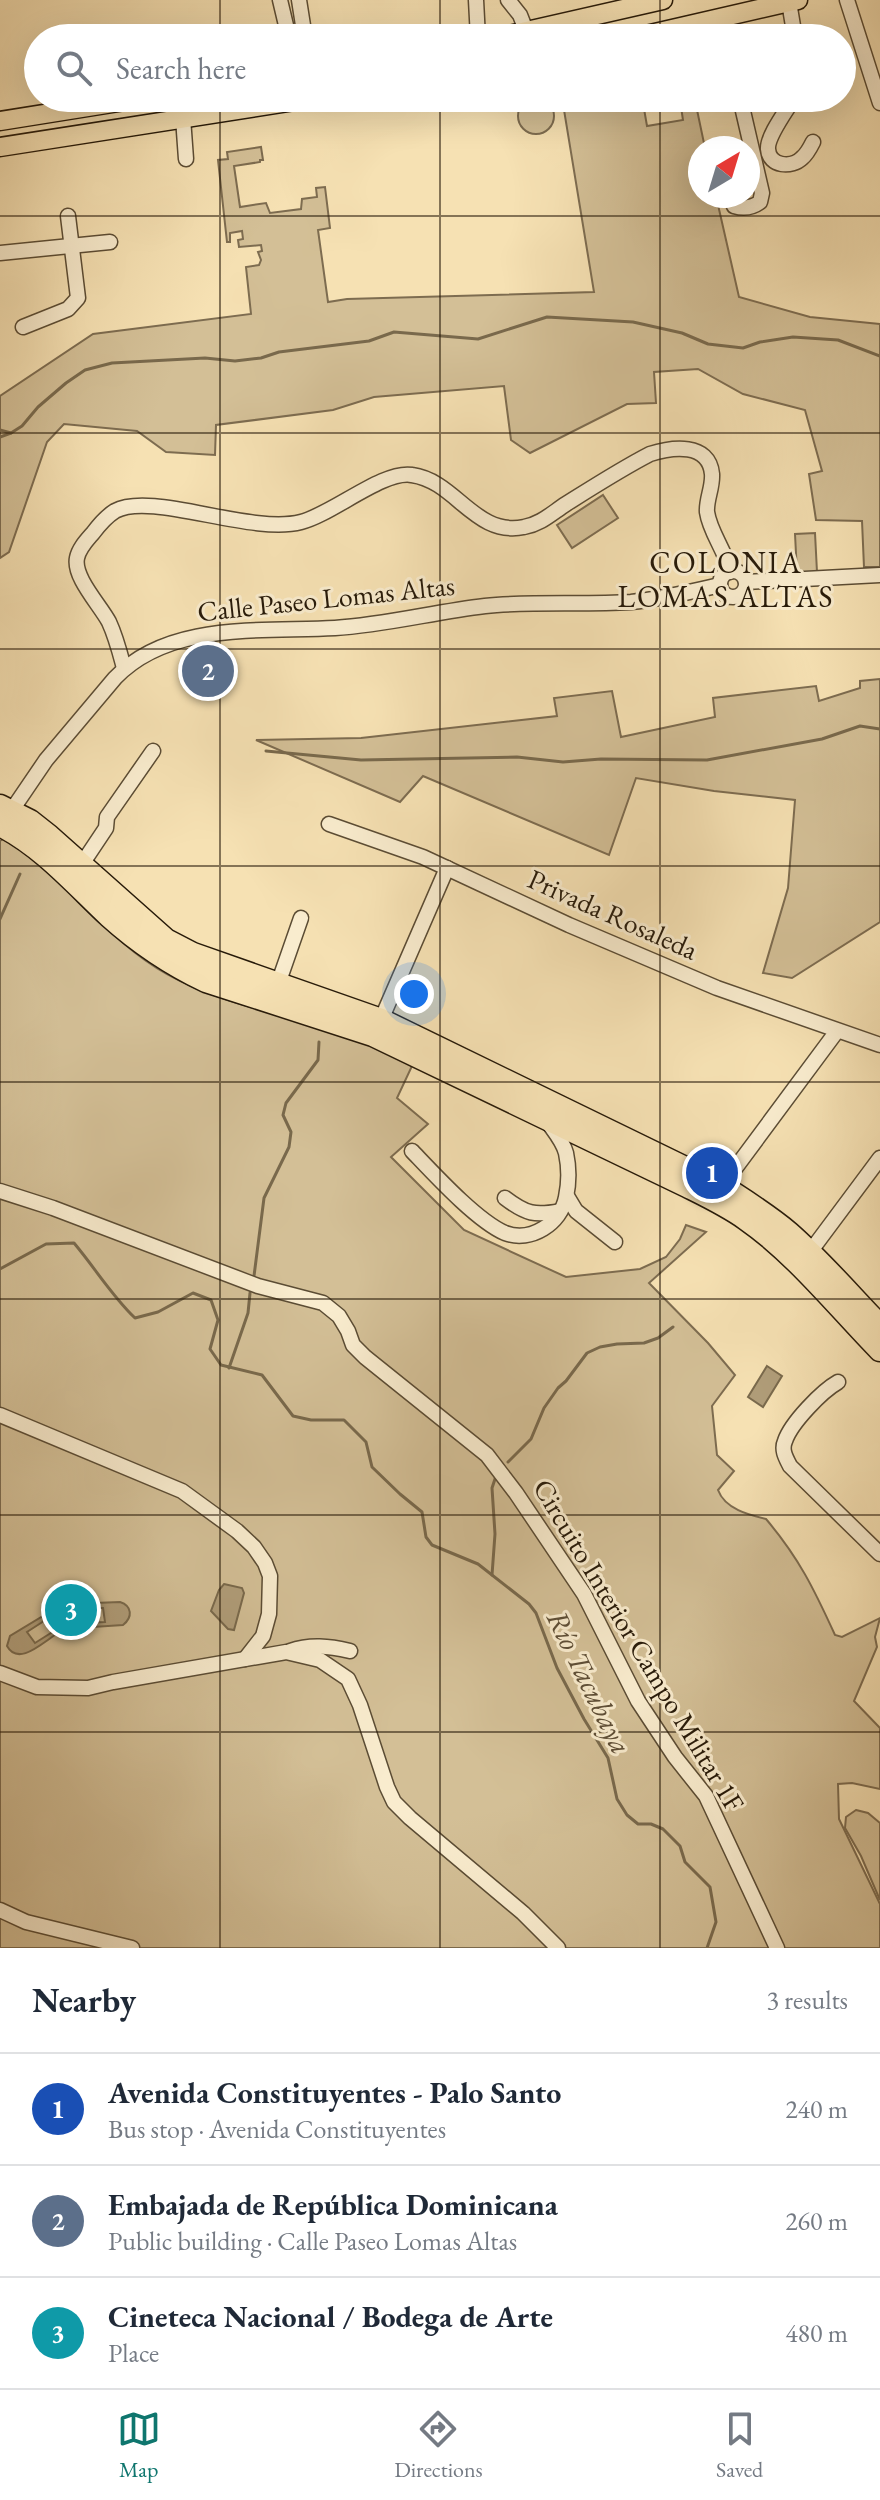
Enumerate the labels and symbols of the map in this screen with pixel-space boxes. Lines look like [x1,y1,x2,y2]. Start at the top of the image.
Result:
north arrow [688,136,760,208]
district label: COLONIA LOMAS ALTAS [617,543,835,616]
street label: Calle Paseo Lomas Altas [196,567,456,629]
pin: 2 [182,641,234,701]
street label: Privada Rosaleda [522,860,704,968]
your location [394,974,434,1014]
pin: 1 [686,1143,738,1203]
street label: Circuito Interior Campo Militar 1F [525,1472,753,1818]
pin: 3 [45,1580,97,1640]
water label: Río Tacubaya [538,1603,641,1760]

